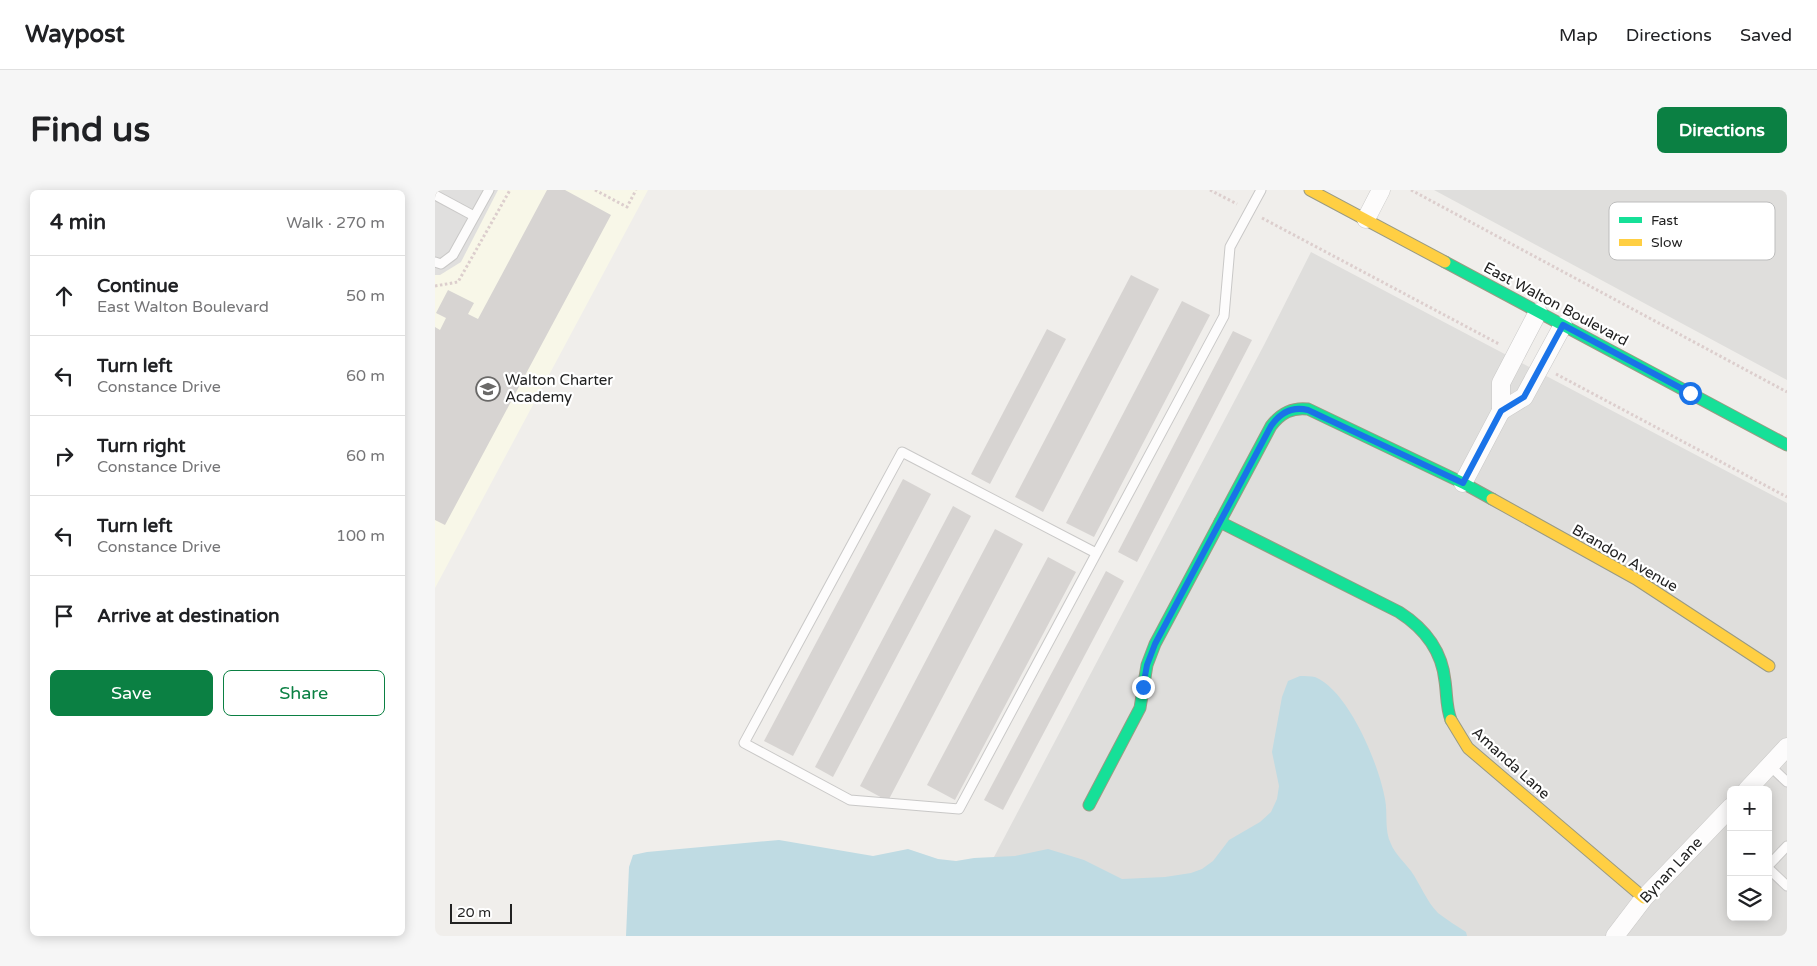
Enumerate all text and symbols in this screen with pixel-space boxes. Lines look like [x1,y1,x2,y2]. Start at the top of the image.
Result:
text: Waypost [25,20,125,49]
text: Map [1559,24,1598,46]
text: Directions [1626,24,1712,46]
text: Saved [1740,24,1792,46]
button: Directions [1657,107,1787,153]
text: Find us [30,109,150,151]
legend [1609,202,1775,260]
text: 4 min [50,210,106,235]
text: Fast [1651,212,1679,229]
text: Walk · 270 m [286,213,385,233]
text: Slow [1651,234,1683,251]
street label: East Walton Boulevard [1481,258,1631,350]
text: Continue [97,275,179,297]
icon: ahead [50,282,78,310]
text: 50 m [346,286,385,306]
text: East Walton Boulevard [97,297,269,317]
text: Turn left [97,355,173,377]
icon: left [50,362,78,390]
text: 60 m [346,366,385,386]
place label: Walton Charter Academy [505,371,613,406]
school or university icon: Walton Charter Academy [475,376,501,402]
text: Constance Drive [97,377,221,397]
route start [1679,382,1702,405]
text: Turn right [97,435,185,457]
icon: right [50,442,78,470]
text: 60 m [346,446,385,466]
text: Constance Drive [97,457,221,477]
text: Turn left [97,515,173,537]
street label: Brandon Avenue [1569,520,1681,596]
icon: left [50,522,78,550]
text: 100 m [336,526,385,546]
text: Constance Drive [97,537,221,557]
icon: arrive [50,602,78,630]
text: Arrive at destination [97,605,280,627]
button: Save [50,670,213,716]
button: Share [223,670,385,716]
route end [1132,676,1155,699]
street label: Amanda Lane [1468,723,1554,803]
map controls [1727,786,1772,921]
button: + [1727,786,1772,831]
button: − [1727,831,1772,876]
street label: Bynan Lane [1636,833,1706,907]
button: layers [1727,876,1772,921]
scale bar [450,901,513,924]
text: 20 m [457,904,491,921]

